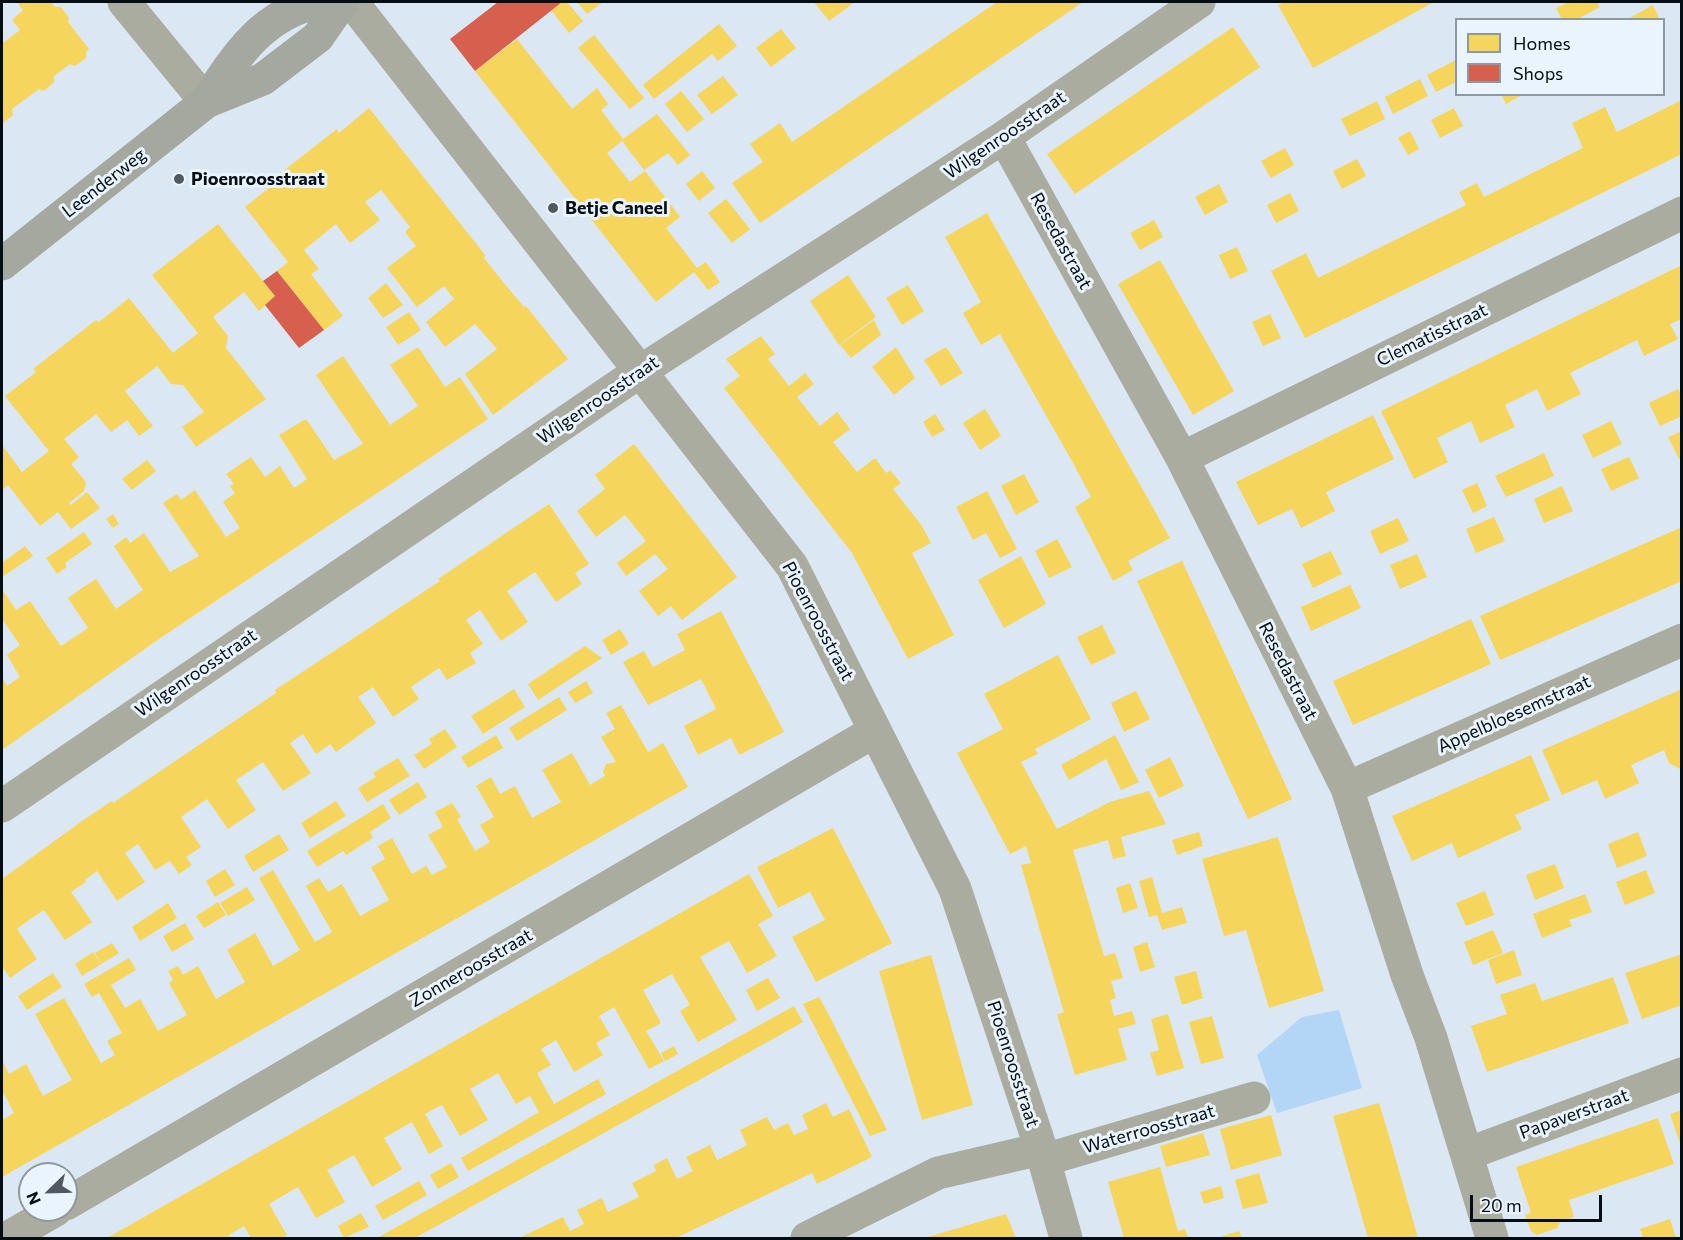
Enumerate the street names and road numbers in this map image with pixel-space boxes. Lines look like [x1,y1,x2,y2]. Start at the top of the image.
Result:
street label: Wilgenroosstraat [940,86,1070,184]
street label: Leenderweg [58,144,150,222]
street label: Resedastraat [1026,189,1096,293]
street label: Clematisstraat [1373,299,1491,371]
street label: Wilgenroosstraat [533,351,663,449]
street label: Pioenroosstraat [778,558,858,684]
street label: Resedastraat [1254,618,1322,724]
street label: Wilgenroosstraat [131,624,261,722]
street label: Appelbloesemstraat [1434,671,1594,757]
street label: Zonneroosstraat [406,924,536,1012]
street label: Pioenroosstraat [982,998,1044,1130]
street label: Papaverstraat [1516,1084,1632,1144]
street label: Waterroosstraat [1081,1100,1217,1158]

